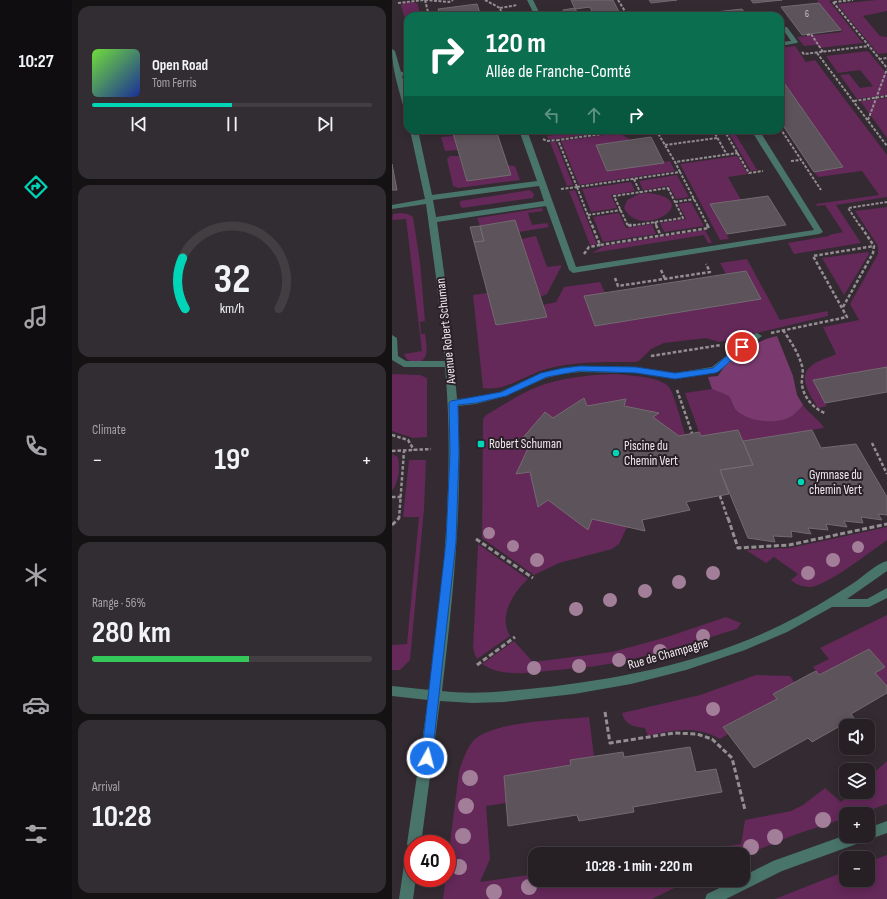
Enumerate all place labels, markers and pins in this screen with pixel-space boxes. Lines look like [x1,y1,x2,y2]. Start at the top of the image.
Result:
pin [725,330,759,364]
place label: Robert Schuman [489,436,561,452]
place label: Piscine du Chemin Vert [624,438,678,469]
marker: Robert Schuman [476,439,486,449]
marker: Piscine du Chemin Vert [611,448,621,458]
place label: Gymnase du chemin Vert [809,467,862,498]
marker: Gymnase du chemin Vert [796,477,806,487]

